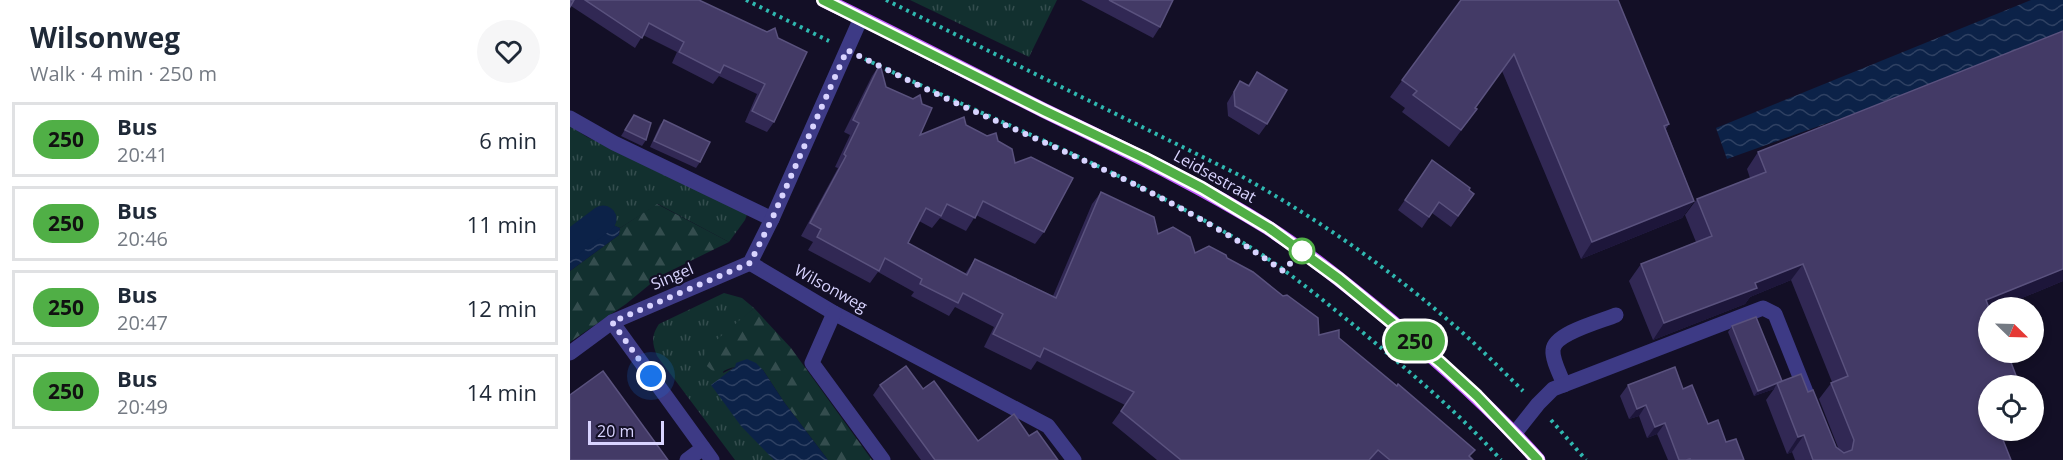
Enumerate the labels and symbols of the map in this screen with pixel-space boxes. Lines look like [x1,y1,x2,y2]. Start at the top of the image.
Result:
street label: Leidsestraat [1170,144,1260,208]
unlabelled marker [1289,238,1315,264]
street label: Singel [647,257,697,295]
street label: Wilsonweg [791,259,872,317]
north arrow [1978,297,2044,363]
line badge: 250 [1380,322,1450,360]
your location [636,361,666,391]
scale bar [588,418,664,446]

